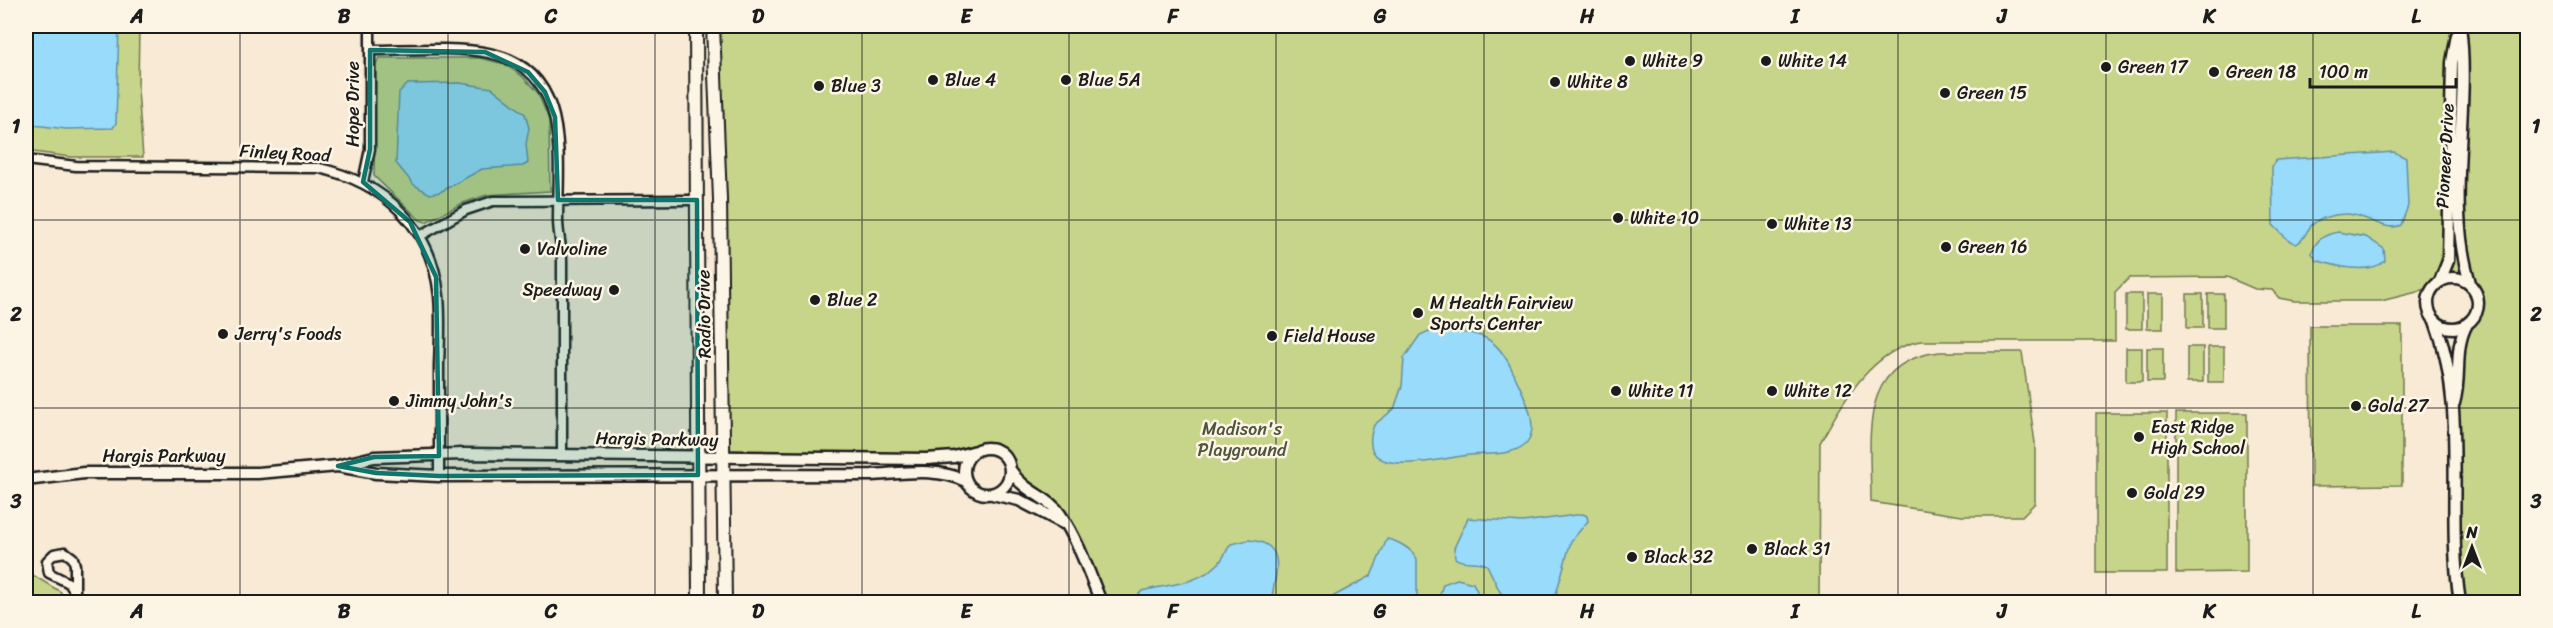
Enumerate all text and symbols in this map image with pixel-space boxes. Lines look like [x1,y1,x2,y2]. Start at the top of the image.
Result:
text: A [129,0,144,34]
text: B [338,0,351,34]
text: C [544,0,558,34]
text: D [752,0,765,34]
text: E [960,0,973,34]
text: F [1167,0,1180,34]
text: G [1373,0,1387,34]
text: H [1579,0,1595,34]
text: I [1790,0,1801,34]
text: J [1996,0,2008,34]
text: K [2202,0,2217,34]
text: L [2411,0,2421,34]
place label: White 9 [1642,45,1703,77]
place label: White 14 [1778,45,1847,77]
place label: Green 17 [2118,51,2189,83]
scale bar [2310,51,2456,89]
marker: White 9 [1623,54,1637,68]
marker: White 14 [1759,54,1773,68]
place label: Green 18 [2226,56,2296,88]
text: 100 m [2319,56,2368,88]
marker: Green 17 [2099,60,2113,74]
street label: Hope Drive [337,61,369,147]
place label: Blue 4 [945,64,996,96]
place label: Blue 5A [1078,64,1141,96]
marker: Green 18 [2207,65,2221,79]
place label: White 8 [1567,66,1628,98]
place label: Blue 3 [831,70,881,102]
marker: Blue 4 [926,73,940,87]
marker: Blue 5A [1059,73,1073,87]
marker: White 8 [1548,75,1562,89]
place label: Green 15 [1957,77,2027,109]
marker: Blue 3 [812,79,826,93]
marker: Green 15 [1938,86,1952,100]
street label: Pioneer Drive [2426,102,2464,209]
text: 1 [12,109,21,144]
text: 1 [2532,109,2541,144]
street label: Finley Road [239,135,333,171]
place label: White 10 [1630,202,1699,234]
place label: White 13 [1784,208,1852,240]
marker: White 10 [1611,211,1625,225]
marker: White 13 [1765,217,1779,231]
place label: Green 16 [1958,231,2027,263]
place label: Valvoline [537,233,607,265]
marker: Green 16 [1939,240,1953,254]
marker: Valvoline [518,242,532,256]
street label: Radio Drive [687,269,721,359]
place label: Speedway [522,274,603,306]
marker: Speedway [607,283,621,297]
place label: Blue 2 [827,284,877,316]
place label: M Health Fairview Sports Center [1430,287,1574,340]
marker: Blue 2 [808,293,822,307]
text: 2 [9,297,22,332]
text: 2 [2529,297,2542,332]
marker: M Health Fairview Sports Center [1411,306,1425,320]
place label: Jerry's Foods [234,318,342,350]
place label: Field House [1284,320,1375,352]
marker: Jerry's Foods [216,327,230,341]
marker: Field House [1265,329,1279,343]
place label: White 11 [1628,375,1694,407]
place label: White 12 [1784,375,1852,407]
marker: White 11 [1609,384,1623,398]
marker: White 12 [1765,384,1779,398]
place label: Jimmy John's [405,385,512,417]
place label: Gold 27 [2368,390,2430,422]
marker: Jimmy John's [387,394,401,408]
marker: Gold 27 [2349,399,2363,413]
place label: East Ridge High School [2151,411,2246,464]
park label: Madison's Playground [1198,413,1288,466]
street label: Hargis Parkway [595,422,719,456]
marker: East Ridge High School [2132,430,2146,444]
street label: Hargis Parkway [103,440,226,472]
place label: Gold 29 [2144,477,2205,509]
text: 3 [10,484,22,519]
text: 3 [2530,484,2542,519]
marker: Gold 29 [2125,486,2139,500]
north arrow [2442,517,2502,577]
text: N [2465,518,2478,547]
place label: Black 31 [1764,533,1831,565]
place label: Black 32 [1644,541,1713,573]
marker: Black 31 [1745,542,1759,556]
marker: Black 32 [1625,550,1639,564]
text: A [129,594,144,628]
text: B [338,594,351,628]
text: C [544,594,558,628]
text: D [752,594,765,628]
text: E [960,594,973,628]
text: F [1167,594,1180,628]
text: G [1373,594,1387,628]
text: H [1579,594,1595,628]
text: I [1790,594,1801,628]
text: J [1996,594,2008,628]
text: K [2202,594,2217,628]
text: L [2411,594,2421,628]

